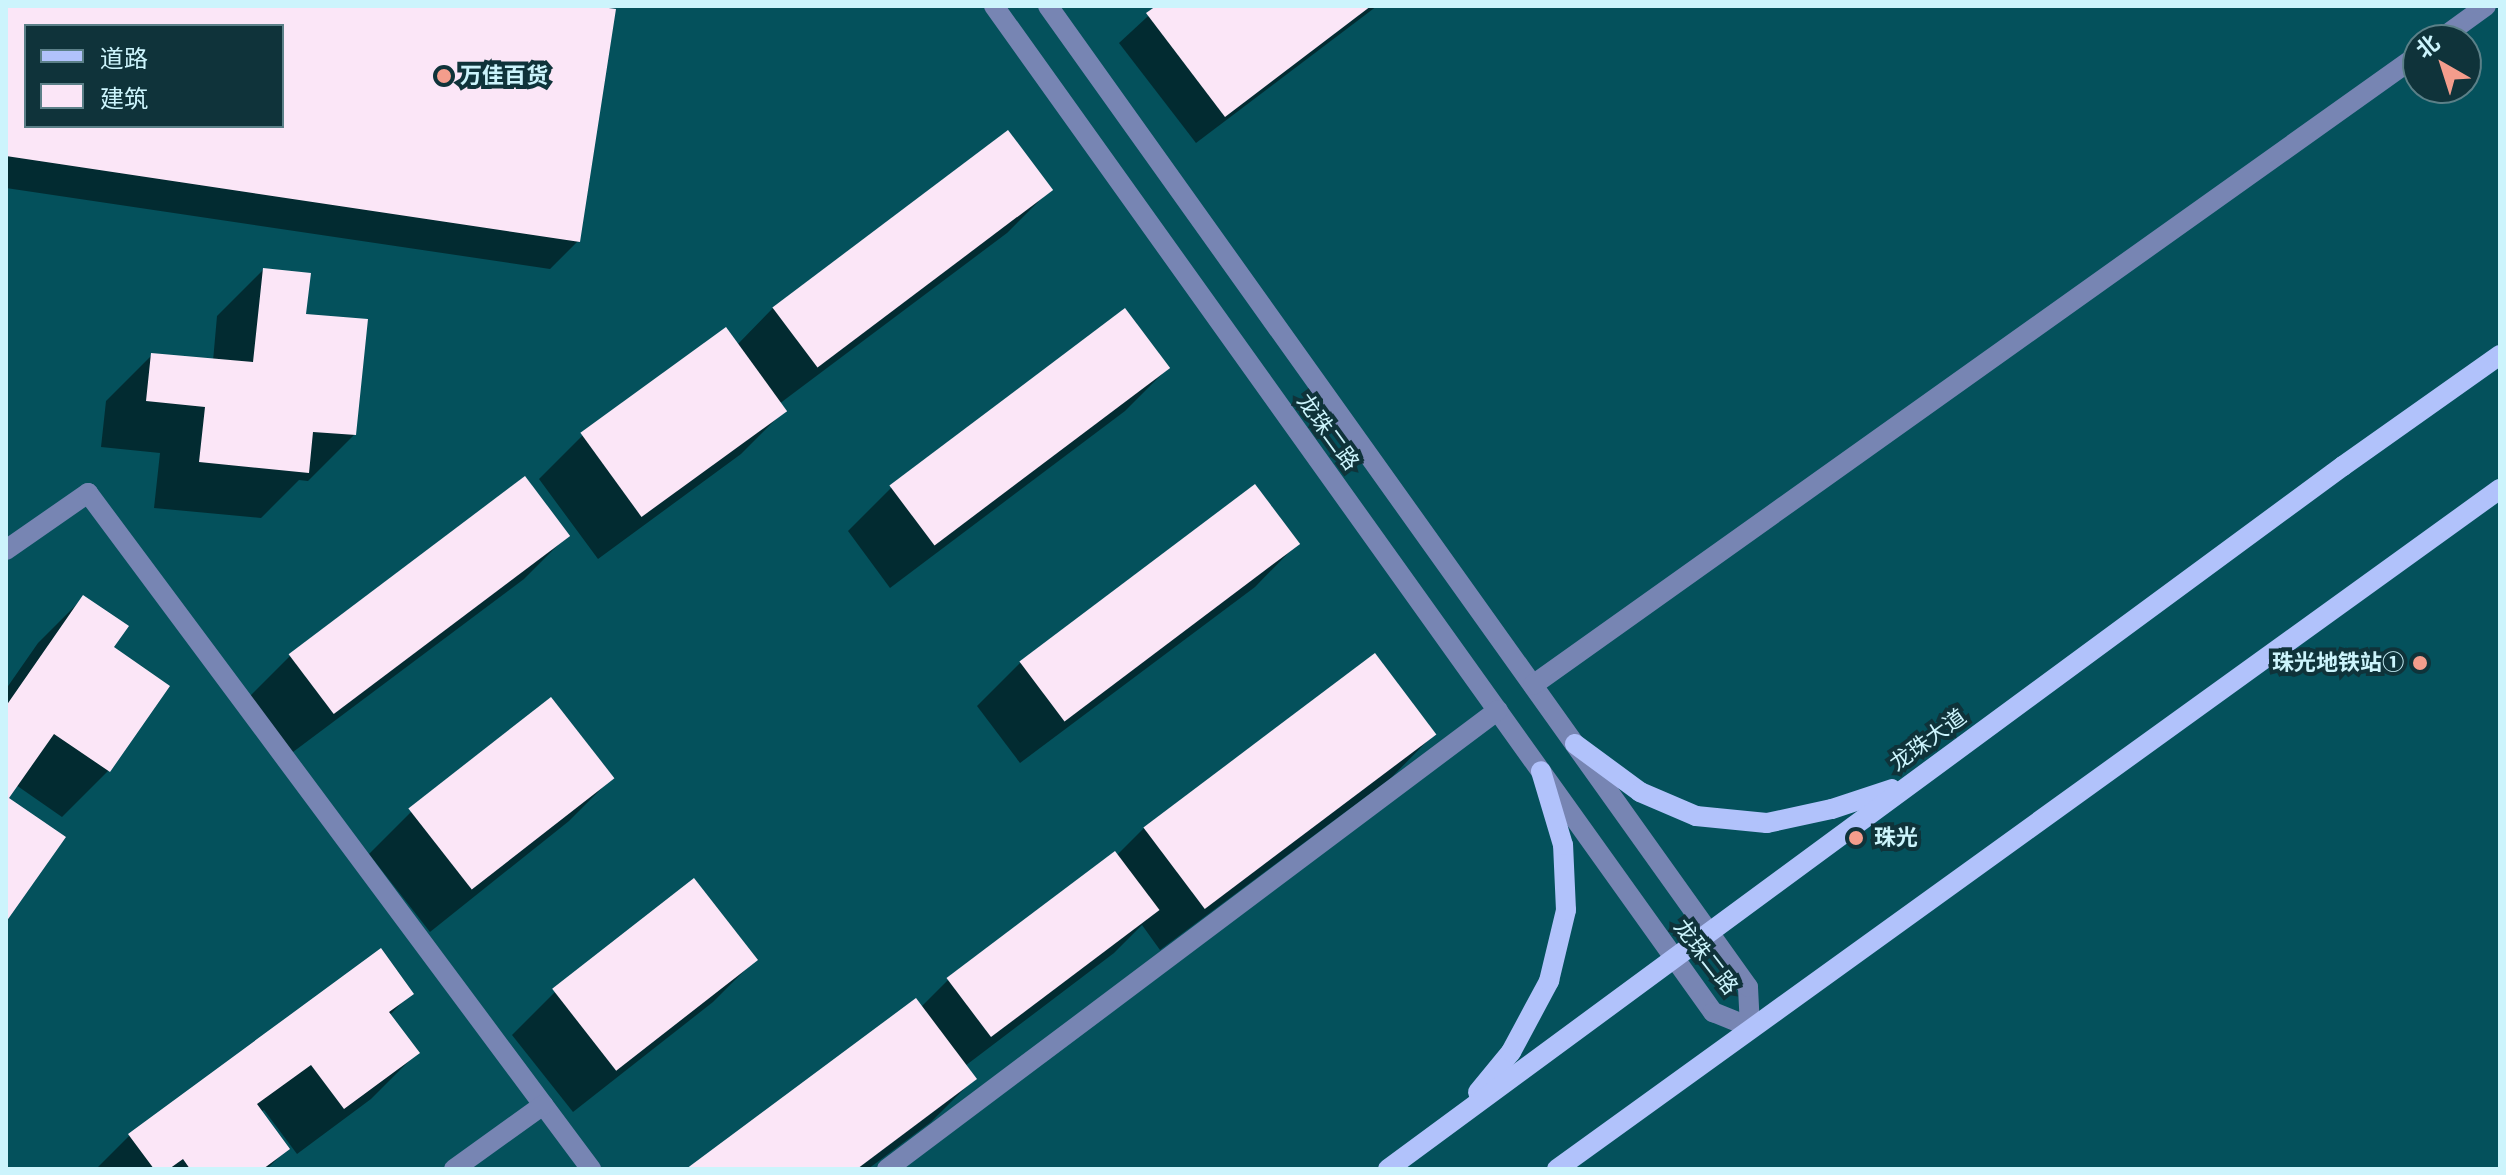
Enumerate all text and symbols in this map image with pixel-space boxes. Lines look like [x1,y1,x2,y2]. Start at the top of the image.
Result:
legend [24,24,284,128]
north arrow [2402,24,2482,104]
text: 北 [2411,30,2444,63]
text: 道路 [100,45,148,73]
place label: 万佳百货 [460,63,548,89]
marker: 万佳百货 [435,67,453,85]
text: 建筑 [100,85,148,113]
street label: 龙珠二路 [1291,389,1365,475]
place label: 珠光地铁站① [2272,650,2404,676]
marker: 珠光地铁站① [2411,654,2429,672]
street label: 龙珠大道 [1885,703,1971,777]
place label: 珠光 [1874,825,1918,851]
marker: 珠光 [1845,827,1867,849]
street label: 龙珠二路 [1669,914,1743,1000]

